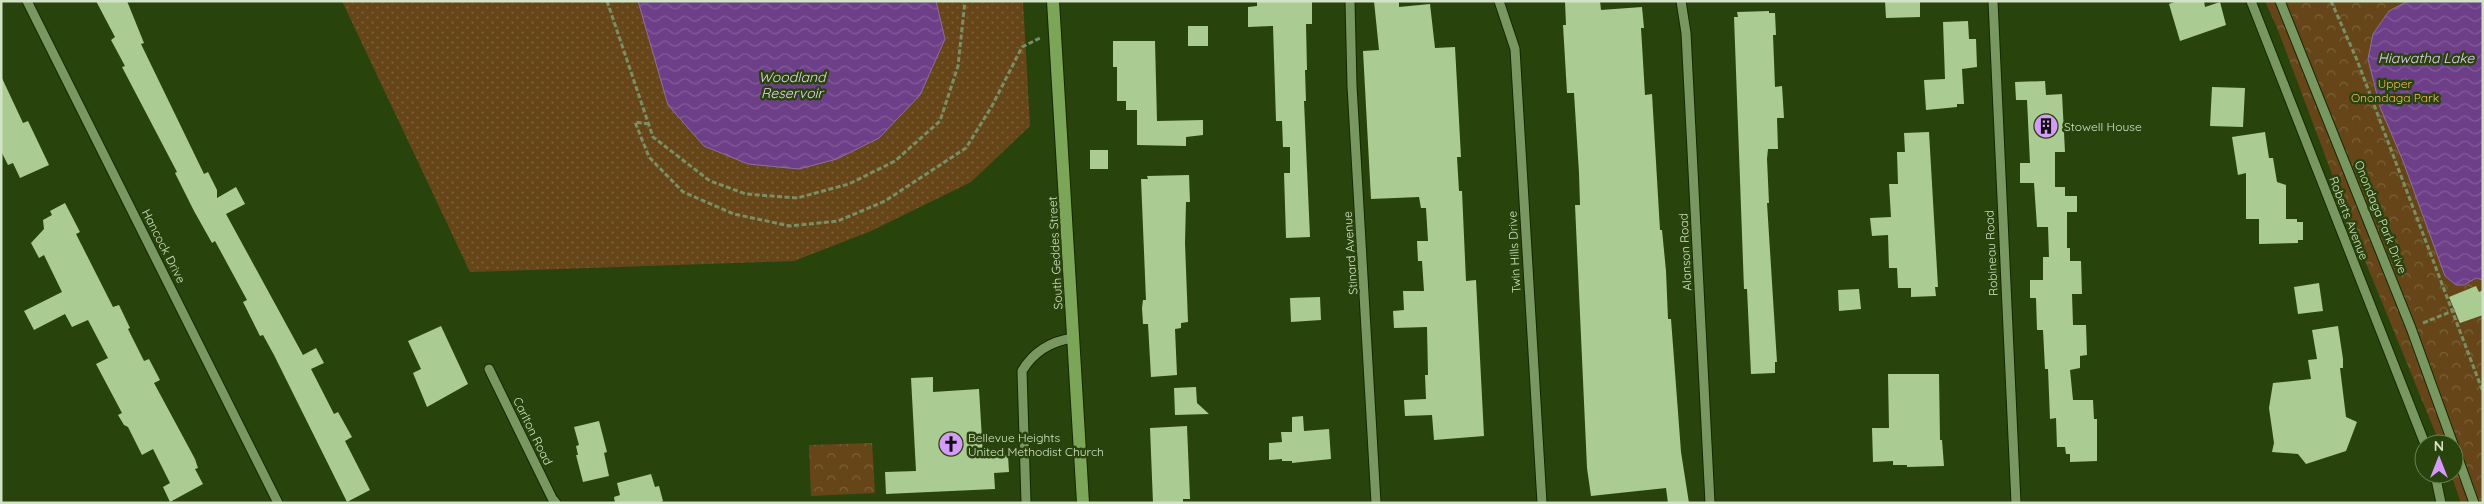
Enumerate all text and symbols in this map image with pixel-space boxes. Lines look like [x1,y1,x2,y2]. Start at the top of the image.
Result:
water label: Hiawatha Lake [2378,49,2475,67]
water label: Woodland Reservoir [759,68,827,102]
park label: Upper Onondaga Park [2351,76,2439,105]
building icon: Stowell House [2033,113,2059,139]
place label: Stowell House [2064,119,2142,134]
street label: Onondaga Park Drive [2351,158,2411,276]
street label: Roberts Avenue [2326,174,2372,262]
street label: South Geddes Street [1045,196,1065,310]
street label: Hancock Drive [139,206,189,286]
street label: Twin Hills Drive [1504,210,1524,293]
street label: Robineau Road [1981,210,2001,296]
street label: Stinard Avenue [1340,211,1360,295]
street label: Alanson Road [1675,213,1695,291]
street label: Carlton Road [510,395,556,467]
place label: Bellevue Heights United Methodist Church [968,430,1104,459]
church icon: Bellevue Heights United Methodist Church [938,431,964,457]
north arrow [2414,434,2464,484]
text: N [2434,437,2444,455]

